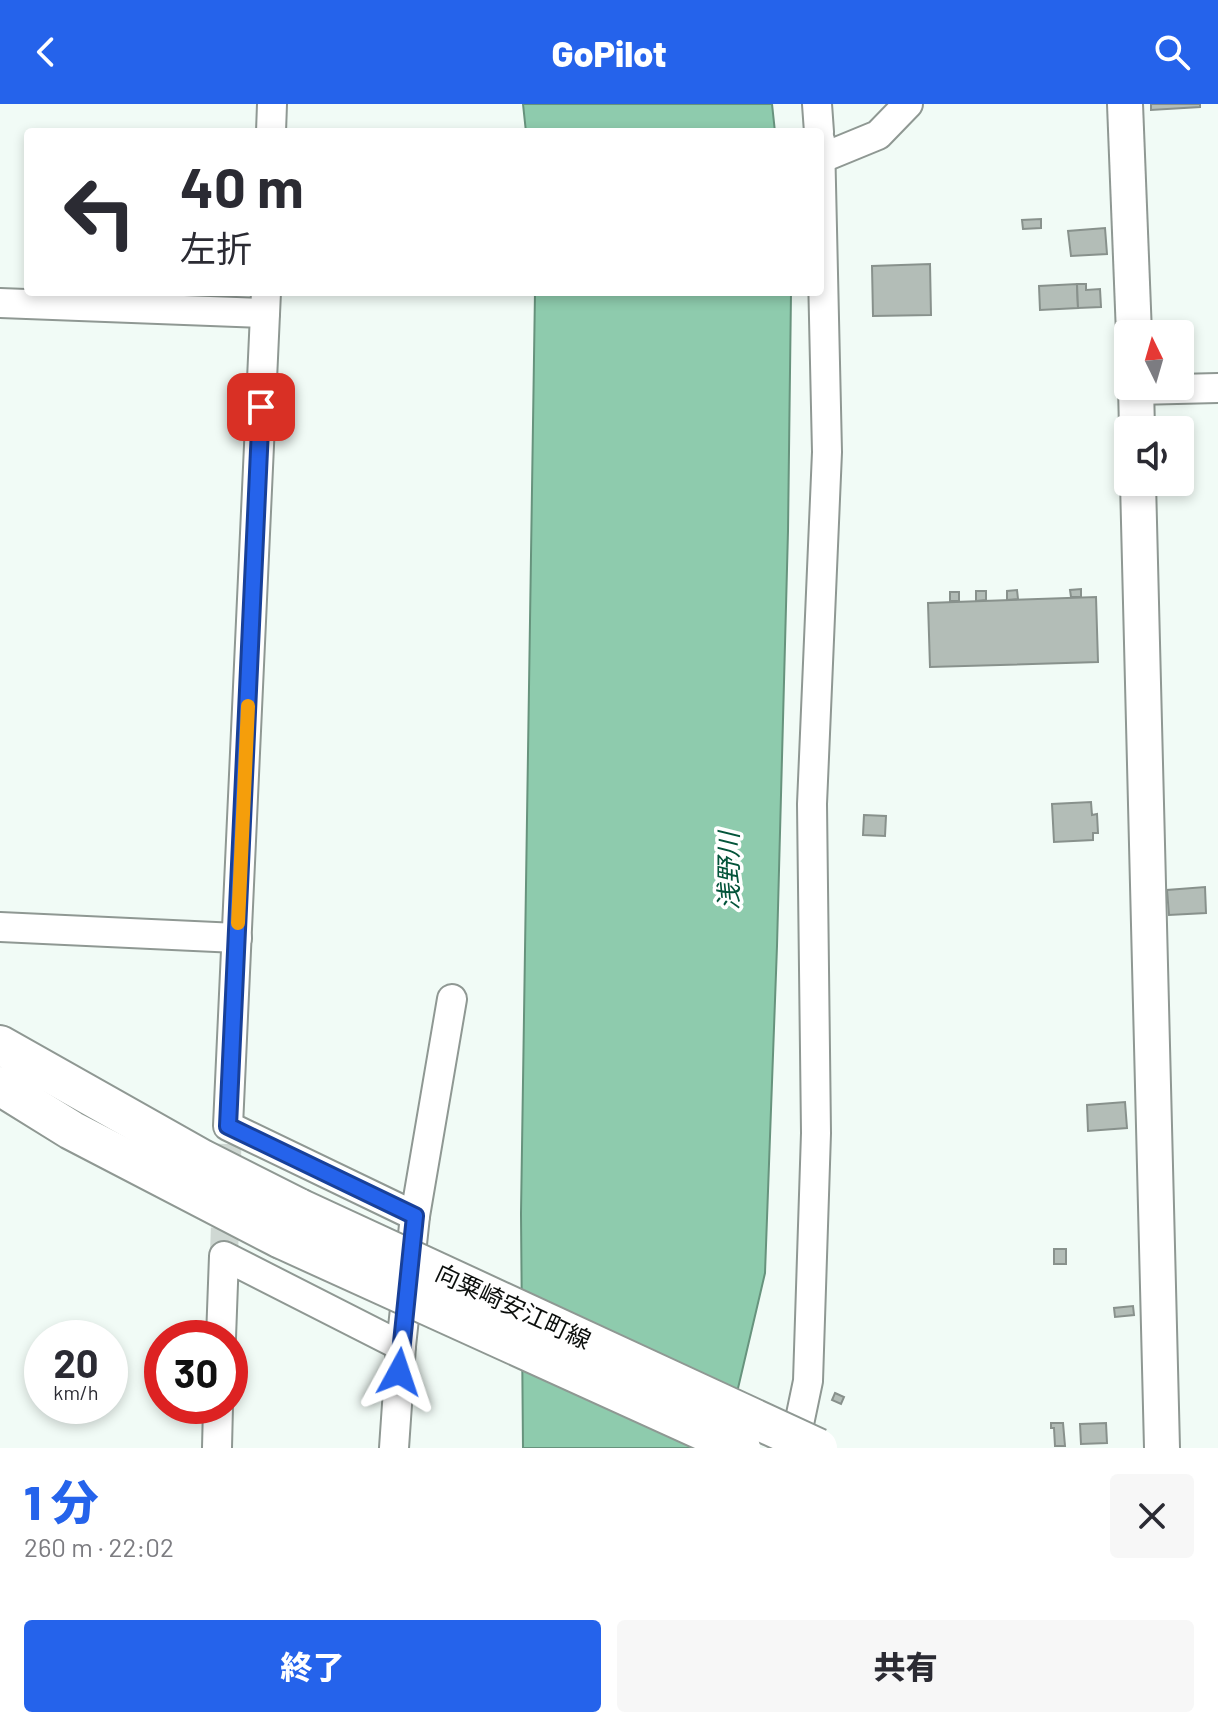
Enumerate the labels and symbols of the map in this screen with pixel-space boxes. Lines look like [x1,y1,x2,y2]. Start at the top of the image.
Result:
north arrow [1114,320,1194,400]
pin [227,373,295,441]
water label: 浅野川 [712,829,743,910]
street label: 向粟崎安江町線 [431,1257,596,1354]
speed limit sign: 30 [144,1320,248,1424]
position arrow [357,1330,441,1414]

